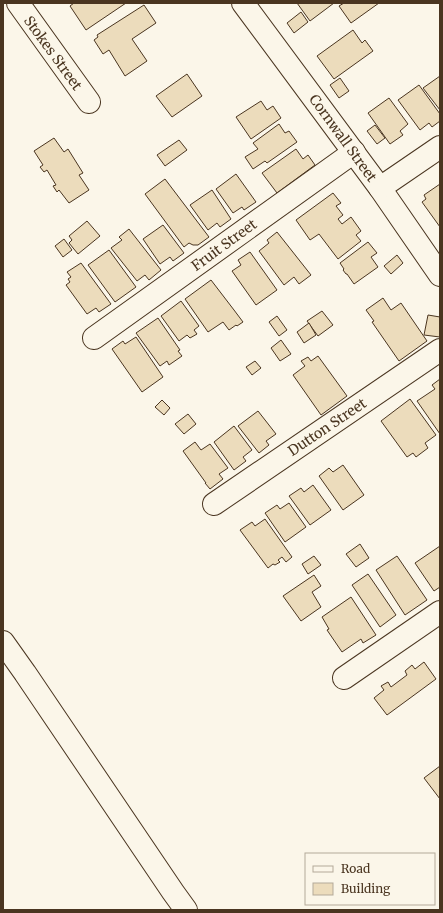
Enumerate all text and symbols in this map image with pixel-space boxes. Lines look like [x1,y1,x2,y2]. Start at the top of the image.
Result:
street label: Stokes Street [20,12,86,94]
street label: Cornwall Street [305,91,381,186]
street label: Fruit Street [188,215,261,275]
street label: Dutton Street [284,394,370,460]
legend [305,853,435,905]
text: Road [341,861,370,876]
text: Building [341,881,391,896]

